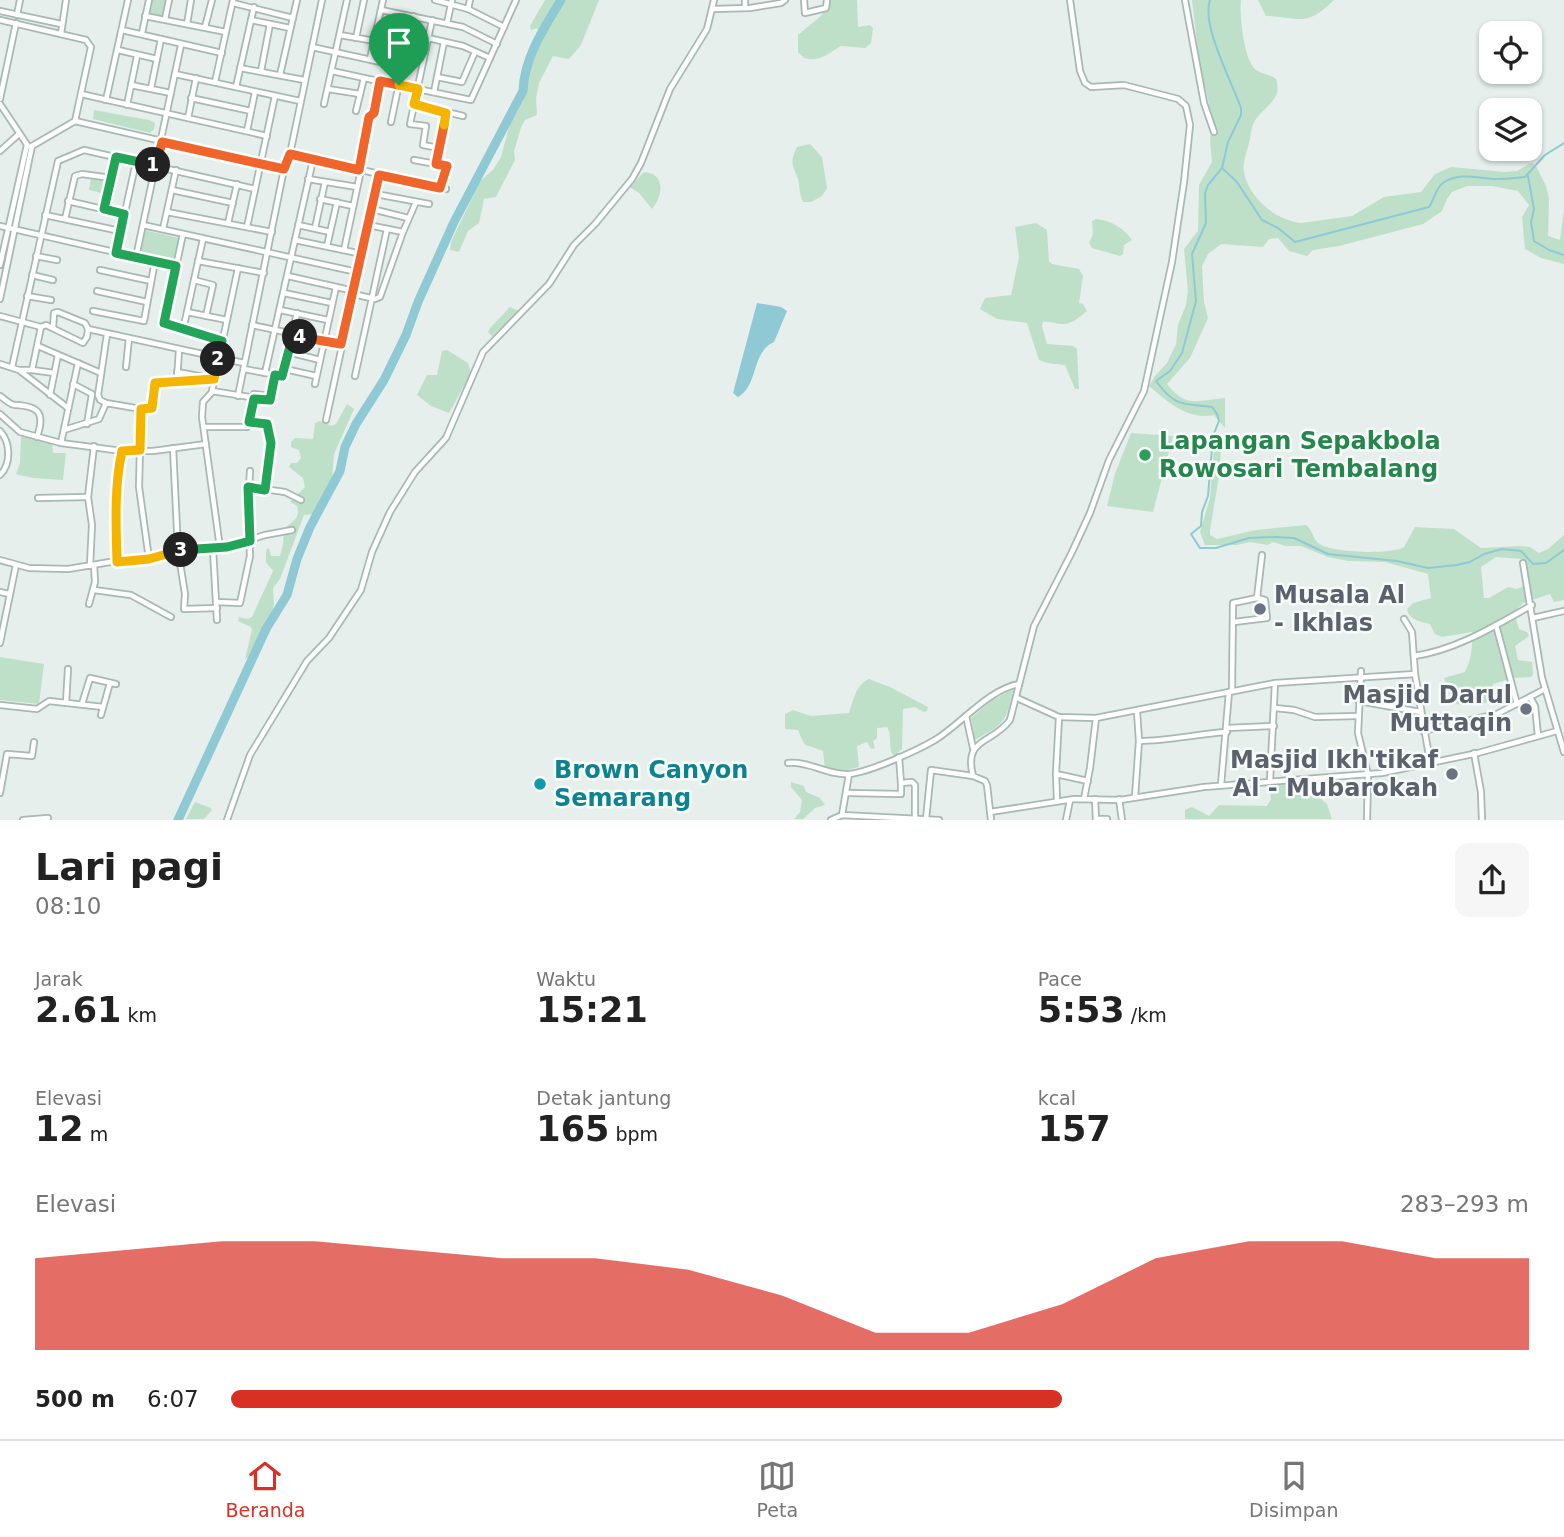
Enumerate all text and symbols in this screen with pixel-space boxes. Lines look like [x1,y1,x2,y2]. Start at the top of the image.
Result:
pin [369,13,429,85]
map controls [1479,21,1542,161]
button: locate [1479,21,1542,84]
icon: arrive [380,24,418,62]
button: layers [1479,98,1542,161]
pin: 1 [136,148,170,182]
text: 1 [146,153,159,175]
pin: 4 [282,320,318,354]
text: 4 [293,325,306,347]
pin: 2 [200,342,235,376]
text: 2 [211,347,224,369]
place label: Lapangan Sepakbola Rowosari Tembalang [1159,427,1441,483]
marker: Lapangan Sepakbola Rowosari Tembalang [1137,447,1153,463]
pin: 3 [164,532,198,568]
text: 3 [174,538,187,560]
place label: Musala Al - Ikhlas [1274,581,1405,637]
marker: Musala Al - Ikhlas [1252,601,1268,617]
place label: Masjid Darul Muttaqin [1342,681,1512,737]
marker: Masjid Darul Muttaqin [1518,701,1534,717]
place label: Masjid Ikh'tikaf Al - Mubarokah [1230,746,1439,802]
place label: Brown Canyon Semarang [554,756,748,812]
marker: Masjid Ikh'tikaf Al - Mubarokah [1444,766,1460,782]
marker: Brown Canyon Semarang [532,776,548,792]
button: share [1455,843,1529,917]
text: Lari pagi [35,845,223,889]
text: 08:10 [35,893,101,919]
text: Jarak [35,968,83,990]
text: Waktu [536,968,596,990]
text: Pace [1038,968,1082,990]
text: 2.61 [35,990,121,1030]
text: 15:21 [536,990,648,1030]
text: 5:53 [1038,990,1125,1030]
text: km [121,1004,157,1026]
text: /km [1125,1004,1167,1026]
text: Elevasi [35,1087,102,1109]
text: Detak jantung [536,1087,671,1109]
text: kcal [1038,1087,1076,1109]
text: 12 [35,1109,84,1149]
text: 165 [536,1109,609,1149]
text: 157 [1038,1109,1111,1149]
text: m [84,1123,108,1145]
text: bpm [609,1123,658,1145]
text: Elevasi [35,1191,116,1217]
text: 283–293 m [1400,1191,1529,1217]
text: 500 m [35,1386,115,1412]
text: 6:07 [147,1386,199,1412]
tab: Beranda [226,1457,305,1521]
tab: Peta [757,1457,798,1521]
tab: Disimpan [1249,1457,1338,1521]

